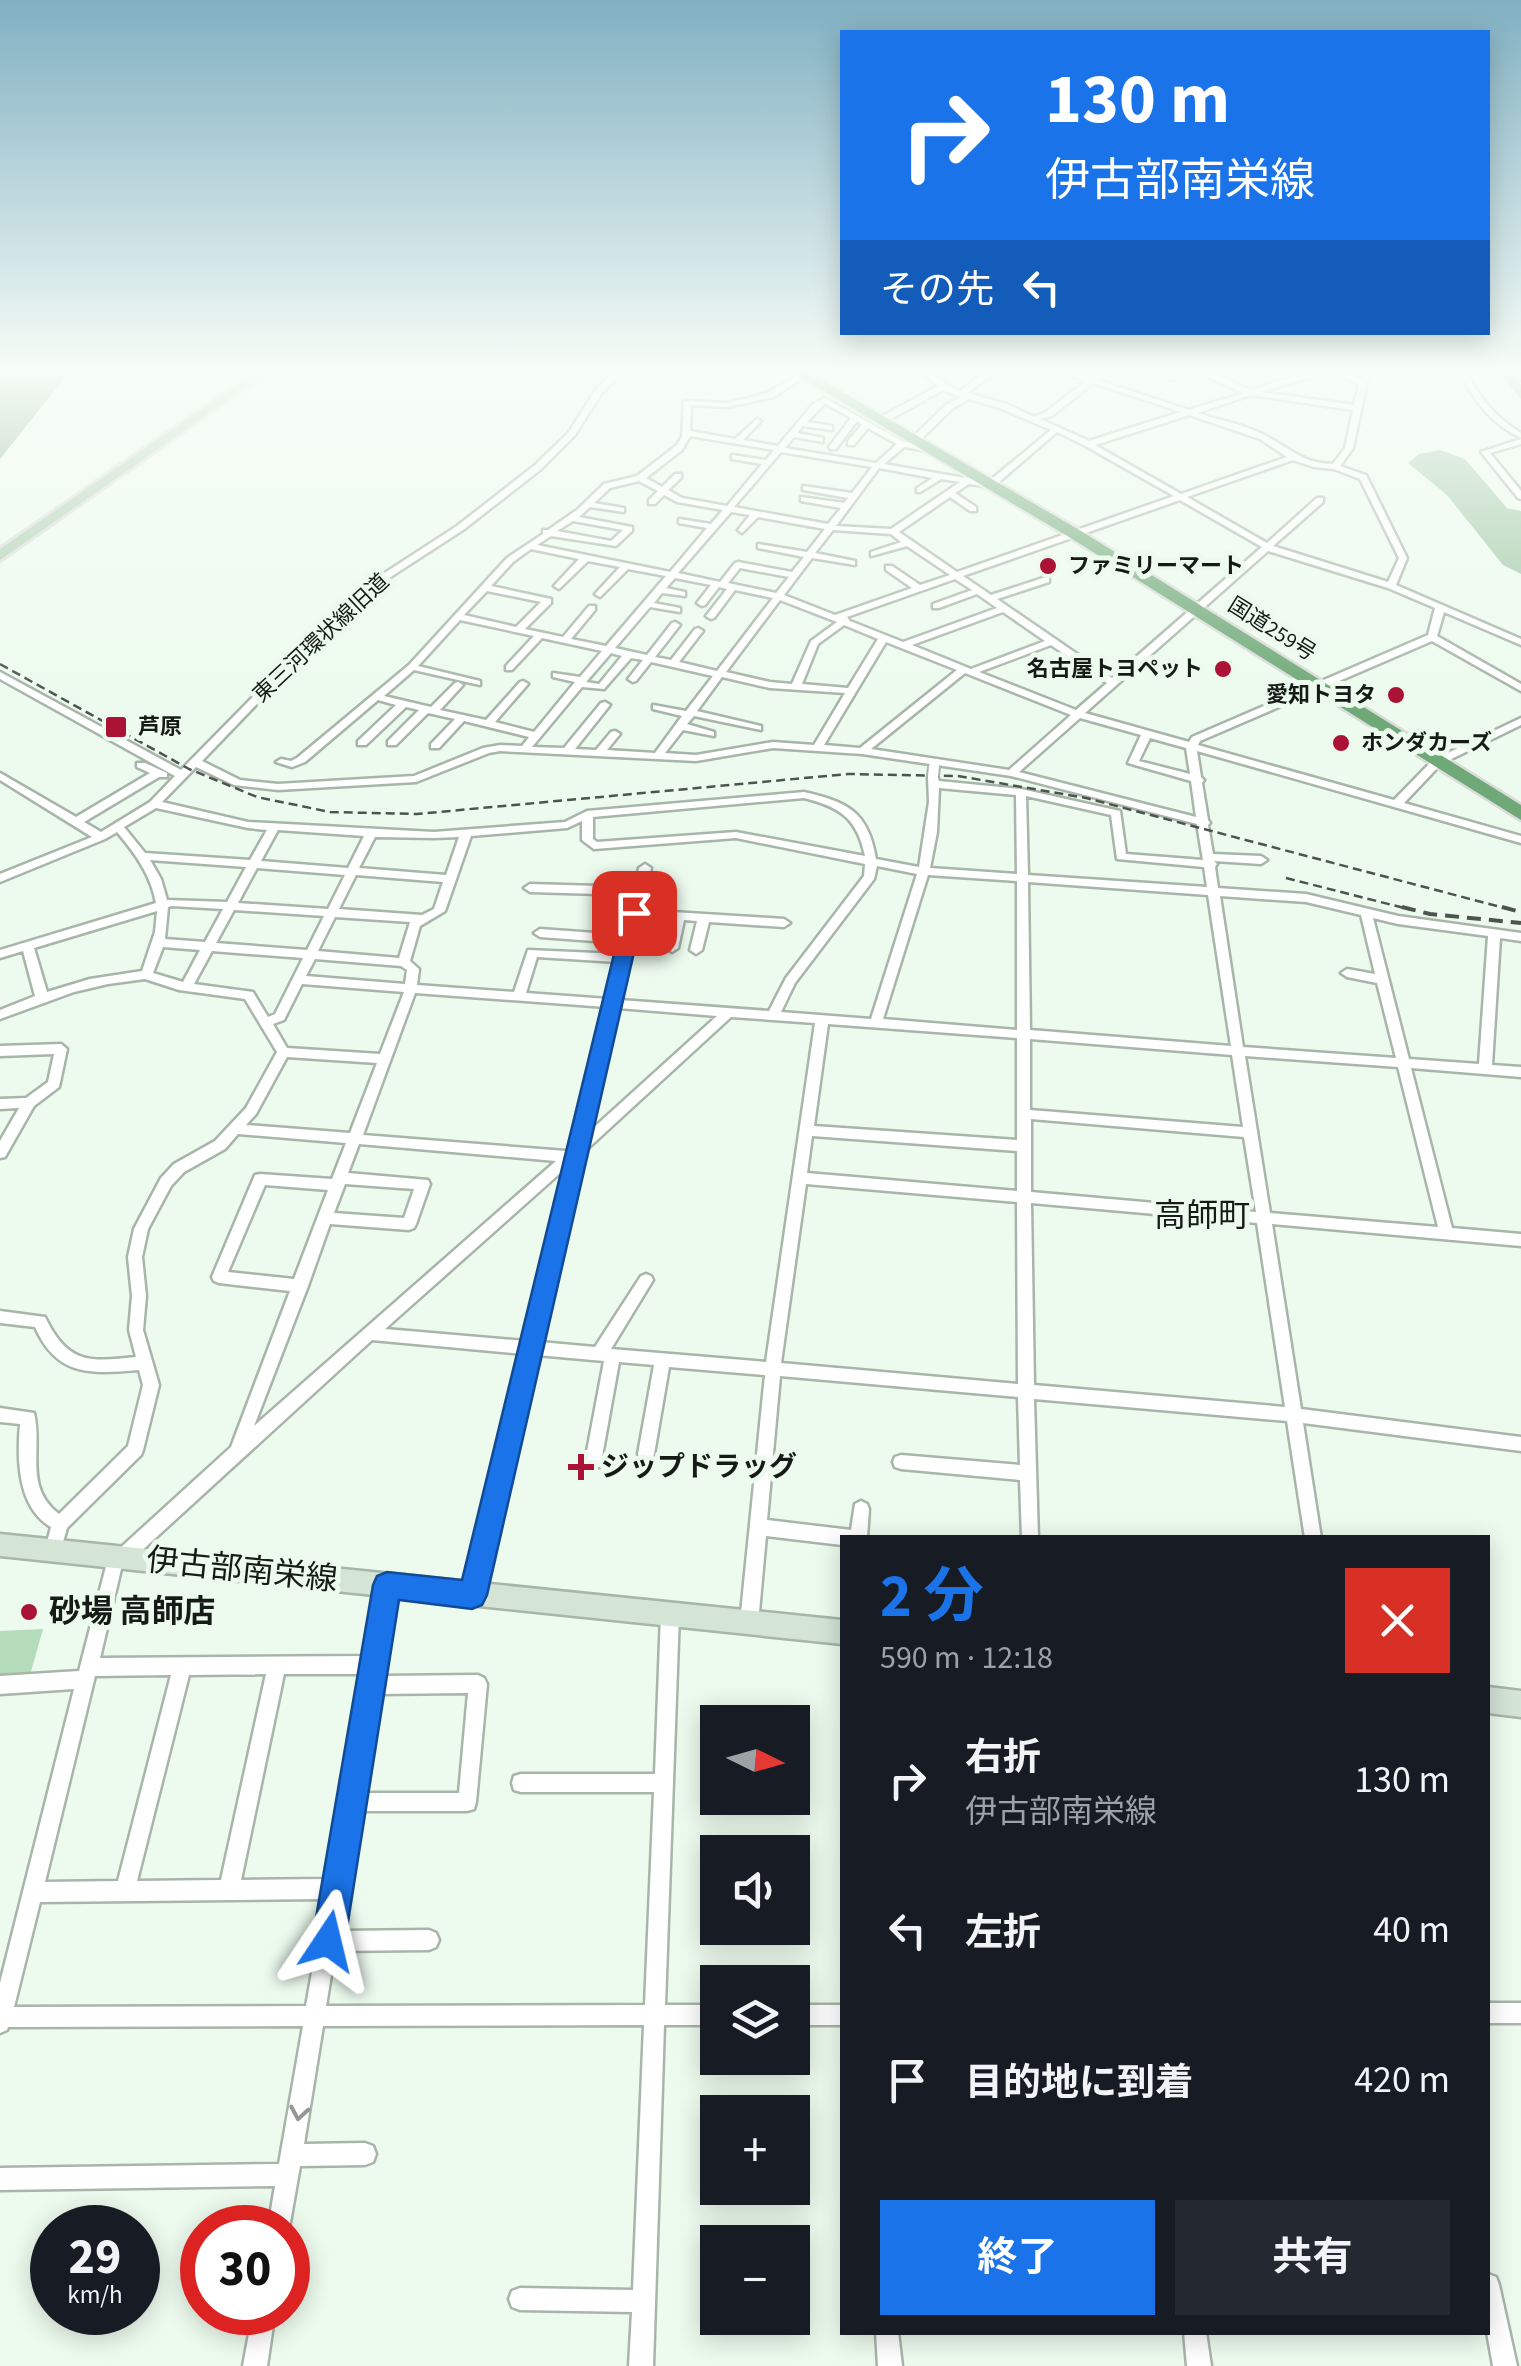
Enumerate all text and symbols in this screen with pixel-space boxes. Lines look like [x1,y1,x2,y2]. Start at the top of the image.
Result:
text: 130 m [1045,50,1230,150]
icon: right [880,70,1010,200]
text: 伊古部南栄線 [1045,149,1315,213]
icon: left [1014,260,1069,315]
text: その先 [880,263,994,317]
place label: ファミリーマート [1068,550,1244,582]
marker: ファミリーマート [1037,555,1059,577]
street label: 東三河環状線旧道 [246,566,396,710]
street label: 国道259号 [1222,589,1322,669]
place label: 名古屋トヨペット [1027,653,1203,685]
marker: 名古屋トヨペット [1212,658,1234,680]
place label: 愛知トヨタ [1266,679,1376,711]
marker: 愛知トヨタ [1385,684,1407,706]
place label: 芦原 [138,711,182,743]
marker: 芦原 [103,714,129,740]
place label: ホンダカーズ [1361,727,1492,759]
marker: ホンダカーズ [1330,732,1352,754]
pin [592,871,677,956]
icon: arrive [607,886,662,941]
district label: 高師町 [1154,1193,1250,1239]
place label: ジップドラッグ [601,1447,797,1487]
marker: ジップドラッグ [570,1456,592,1478]
street label: 伊古部南栄線 [144,1537,340,1603]
text: 2 分 [880,1555,984,1640]
button: close [1345,1568,1450,1673]
place label: 砂場 高師店 [49,1589,215,1635]
marker: 砂場 高師店 [18,1601,40,1623]
text: 590 m · 12:18 [880,1635,1053,1681]
north arrow [700,1705,810,1815]
map controls [700,1705,810,2335]
text: 右折 [965,1731,1041,1785]
icon: right [880,1753,935,1808]
text: 130 m [1354,1753,1450,1807]
text: 伊古部南栄線 [965,1789,1157,1835]
button: sound [700,1835,810,1945]
position arrow [276,1889,380,1993]
icon: left [880,1903,935,1958]
text: 40 m [1373,1903,1450,1957]
text: 左折 [965,1906,1041,1960]
button: layers [700,1965,810,2075]
icon: arrive [880,2053,935,2108]
text: 420 m [1354,2053,1450,2107]
text: 目的地に到着 [965,2056,1193,2110]
button: + [700,2095,810,2205]
one-way arrow [289,2105,310,2122]
button: 終了 [880,2200,1155,2315]
button: 共有 [1175,2200,1450,2315]
speed limit sign: 30 [180,2205,310,2335]
text: 29 [69,2222,121,2293]
button: − [700,2225,810,2335]
text: km/h [67,2277,123,2313]

